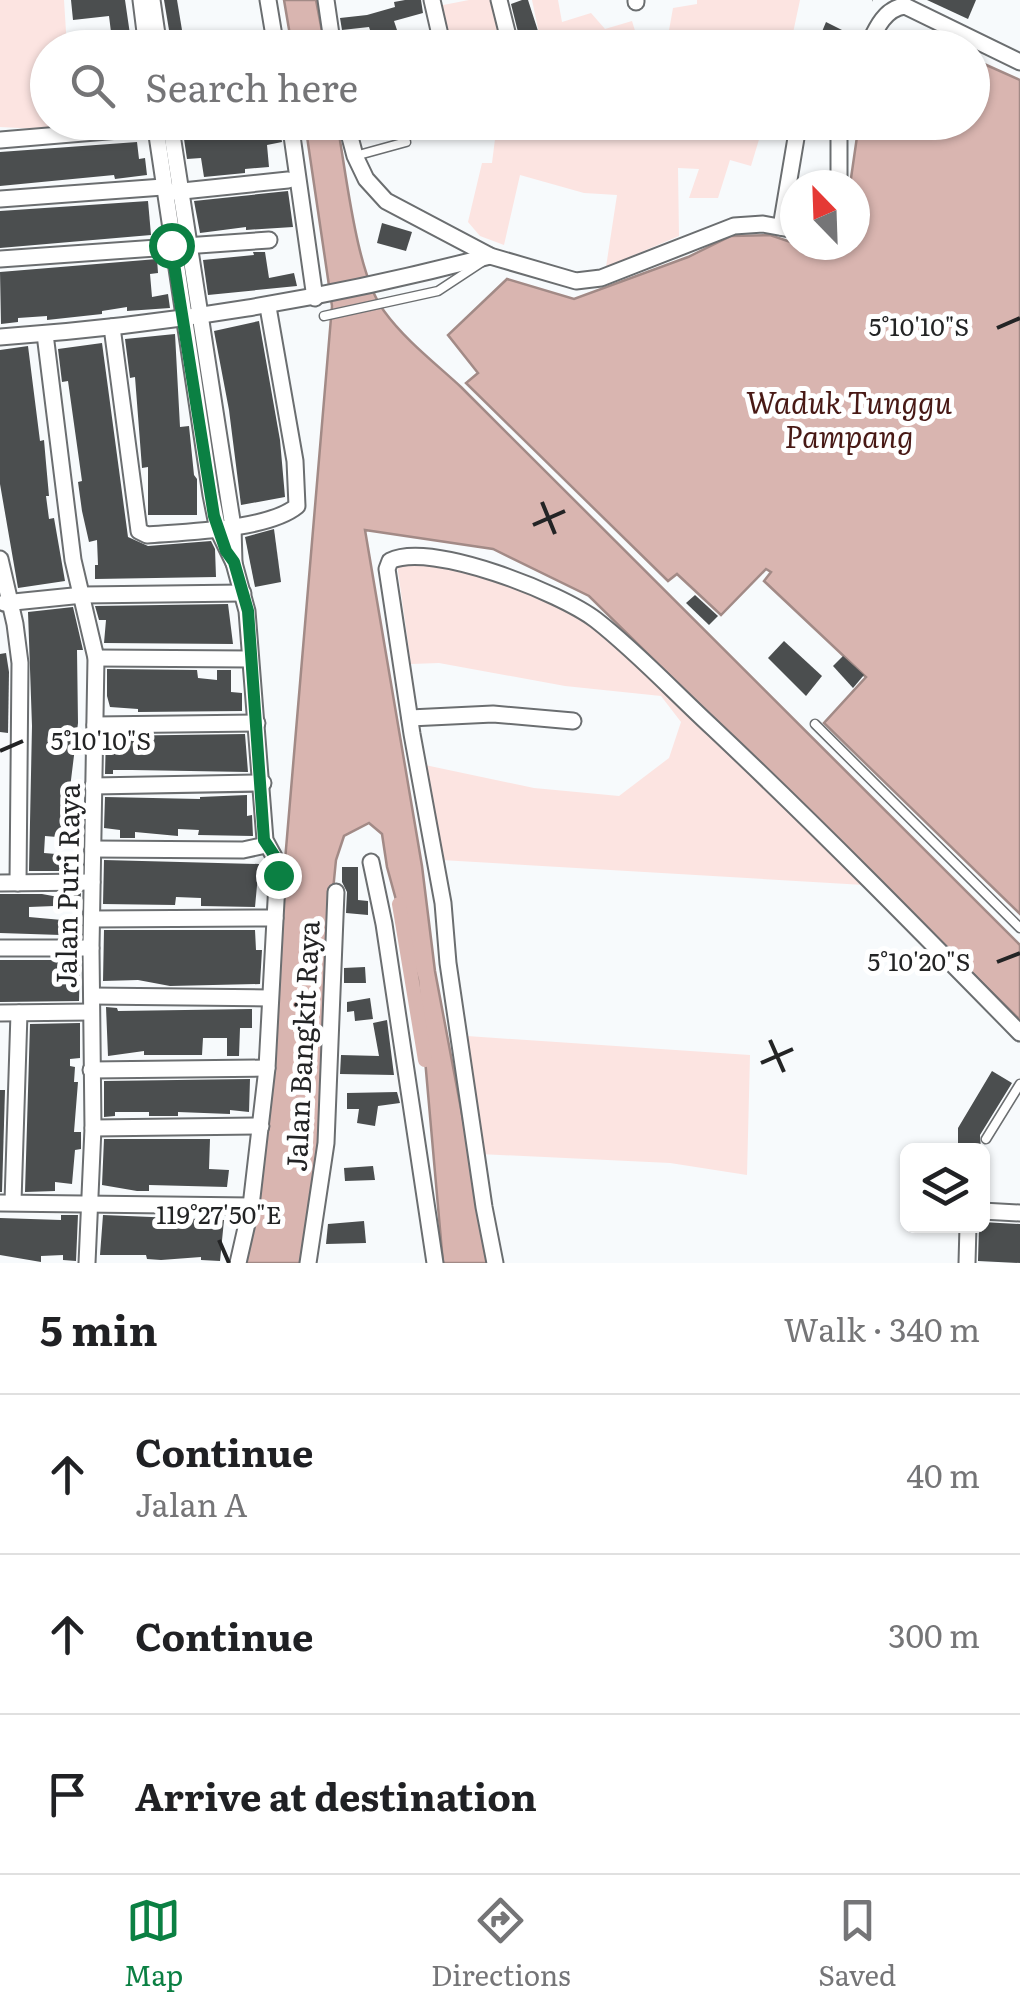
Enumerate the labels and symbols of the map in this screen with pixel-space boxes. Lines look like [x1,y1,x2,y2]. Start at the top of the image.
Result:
north arrow [780,170,870,260]
route start [149,223,195,269]
text: 5°10'10"S [869,307,969,344]
water label: Waduk Tunggu Pampang [746,379,952,457]
text: 5°10'10"S [51,721,151,758]
street label: Jalan Puri Raya [43,783,89,989]
route end [256,853,302,899]
street label: Jalan Bangkit Raya [273,919,329,1173]
text: 5°10'20"S [867,942,971,979]
text: 119°27'50"E [156,1195,282,1232]

